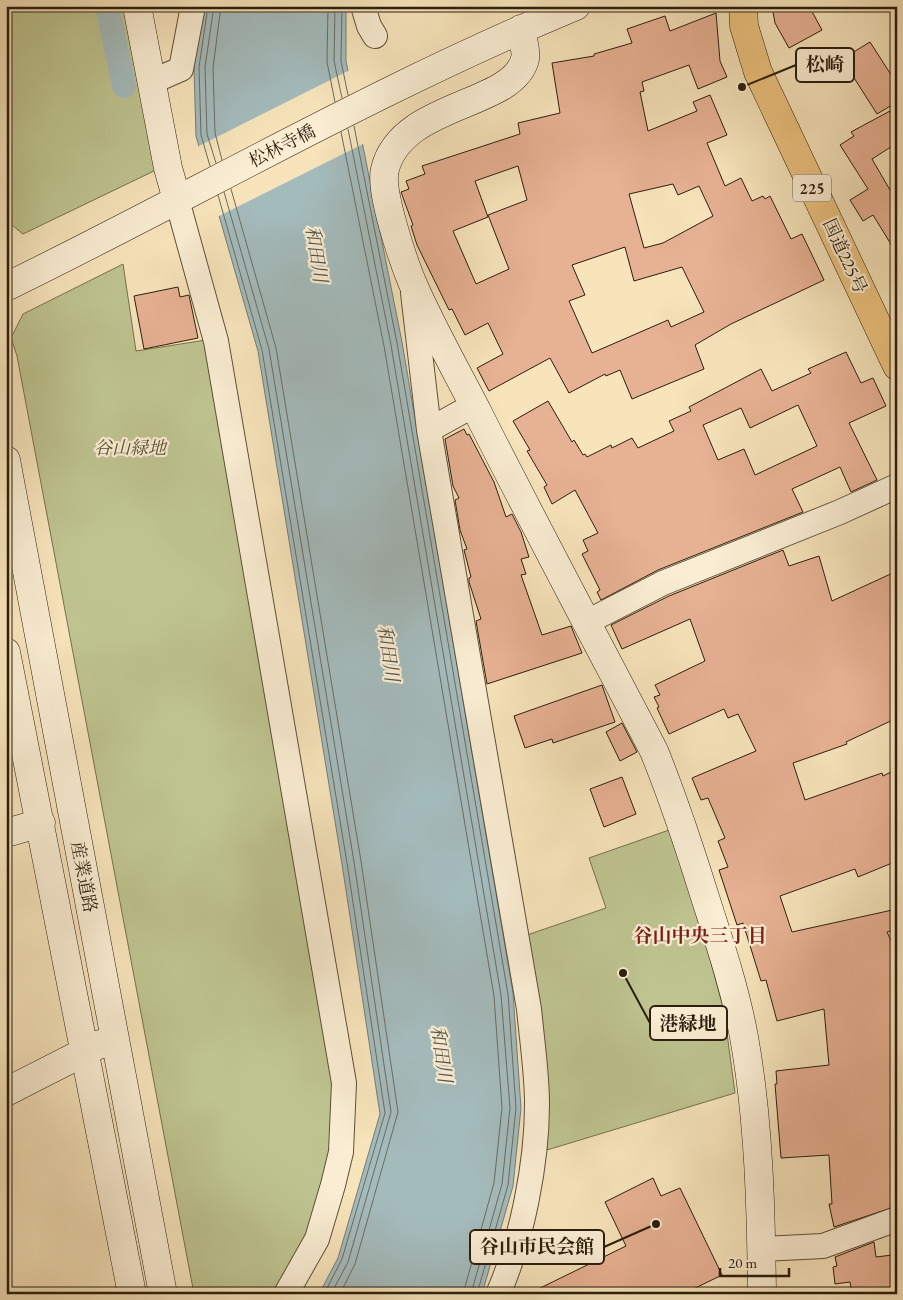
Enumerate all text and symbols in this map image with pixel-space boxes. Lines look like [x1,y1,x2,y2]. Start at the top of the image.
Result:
callout: 松崎 [796,48,854,82]
text: 松崎 [806,52,844,77]
street label: 松林寺橋 [244,119,319,172]
road number: 225 [793,174,831,202]
street label: 国道225号 [818,215,873,297]
water label: 和田川 [300,224,334,286]
park label: 谷山緑地 [94,436,168,459]
water label: 和田川 [372,623,405,685]
street label: 産業道路 [66,839,103,914]
district label: 谷山中央三丁目 [633,923,767,948]
callout: 港緑地 [650,1006,727,1040]
text: 港緑地 [659,1011,717,1036]
water label: 和田川 [425,1024,458,1086]
callout: 谷山市民会館 [470,1230,604,1264]
text: 谷山市民会館 [480,1234,594,1259]
scale bar [720,1245,789,1277]
text: 20 m [728,1253,757,1272]

